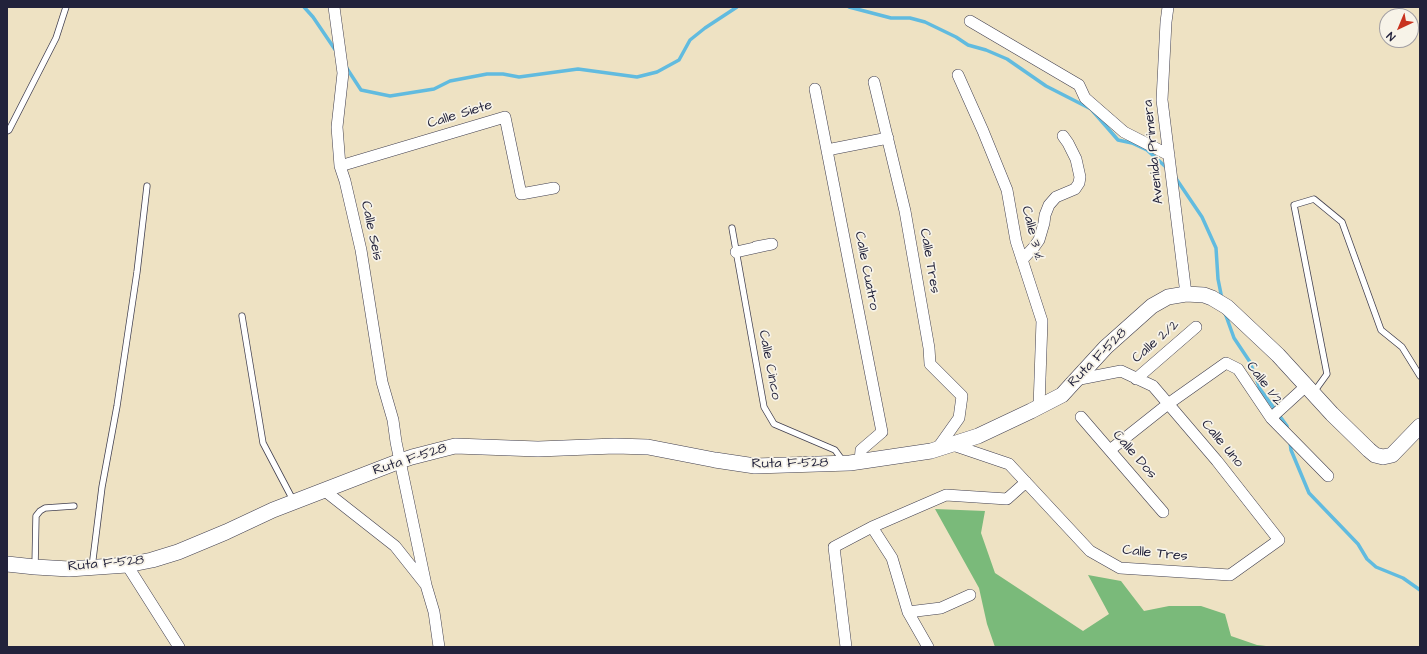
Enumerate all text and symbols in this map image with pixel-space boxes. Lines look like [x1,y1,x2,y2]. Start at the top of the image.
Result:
north arrow [1379,8,1419,48]
text: N [1383,28,1399,44]
street label: Calle Siete [426,97,494,133]
street label: Avenida Primera [1140,99,1168,205]
street label: Calle Seis [357,200,385,262]
street label: Calle 3 ½ [1017,205,1047,263]
street label: Calle Tres [915,227,943,295]
street label: Calle Cuatro [850,230,882,312]
street label: Calle 2/2 [1129,317,1183,367]
street label: Ruta F-528 [1065,325,1131,391]
street label: Calle Cinco [754,329,784,401]
street label: Calle 1/2 [1242,359,1286,409]
street label: Calle Uno [1197,417,1247,471]
street label: Calle Dos [1108,427,1160,483]
street label: Ruta F-528 [371,440,449,480]
street label: Ruta F-528 [752,455,828,473]
street label: Calle Tres [1121,542,1189,566]
street label: Ruta F-528 [67,552,145,576]

